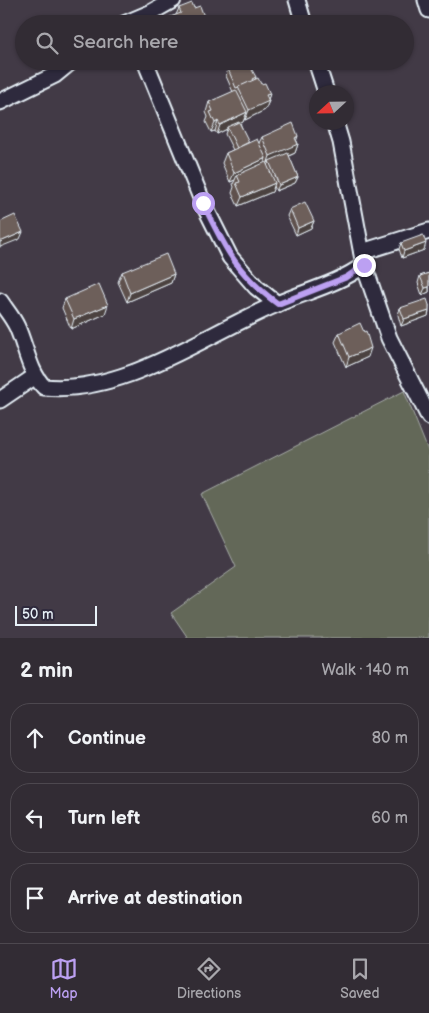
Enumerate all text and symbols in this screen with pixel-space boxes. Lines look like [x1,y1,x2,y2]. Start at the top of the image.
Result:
search box [15,15,414,70]
icon: search [33,29,61,57]
text: Search here [73,31,178,54]
north arrow [309,85,354,130]
route start [192,192,215,215]
route end [353,254,376,277]
scale bar [15,603,98,626]
text: 50 m [22,606,54,623]
text: 2 min [20,658,73,683]
text: Walk · 140 m [322,661,409,680]
icon: ahead [21,724,49,752]
text: Continue [68,727,146,750]
text: 80 m [372,729,408,748]
icon: left [21,804,49,832]
text: Turn left [68,807,140,830]
text: 60 m [371,809,408,828]
icon: arrive [21,884,49,912]
text: Arrive at destination [68,887,243,910]
tab: Map [50,955,78,1002]
tab: Directions [177,955,241,1002]
tab: Saved [340,955,379,1002]

